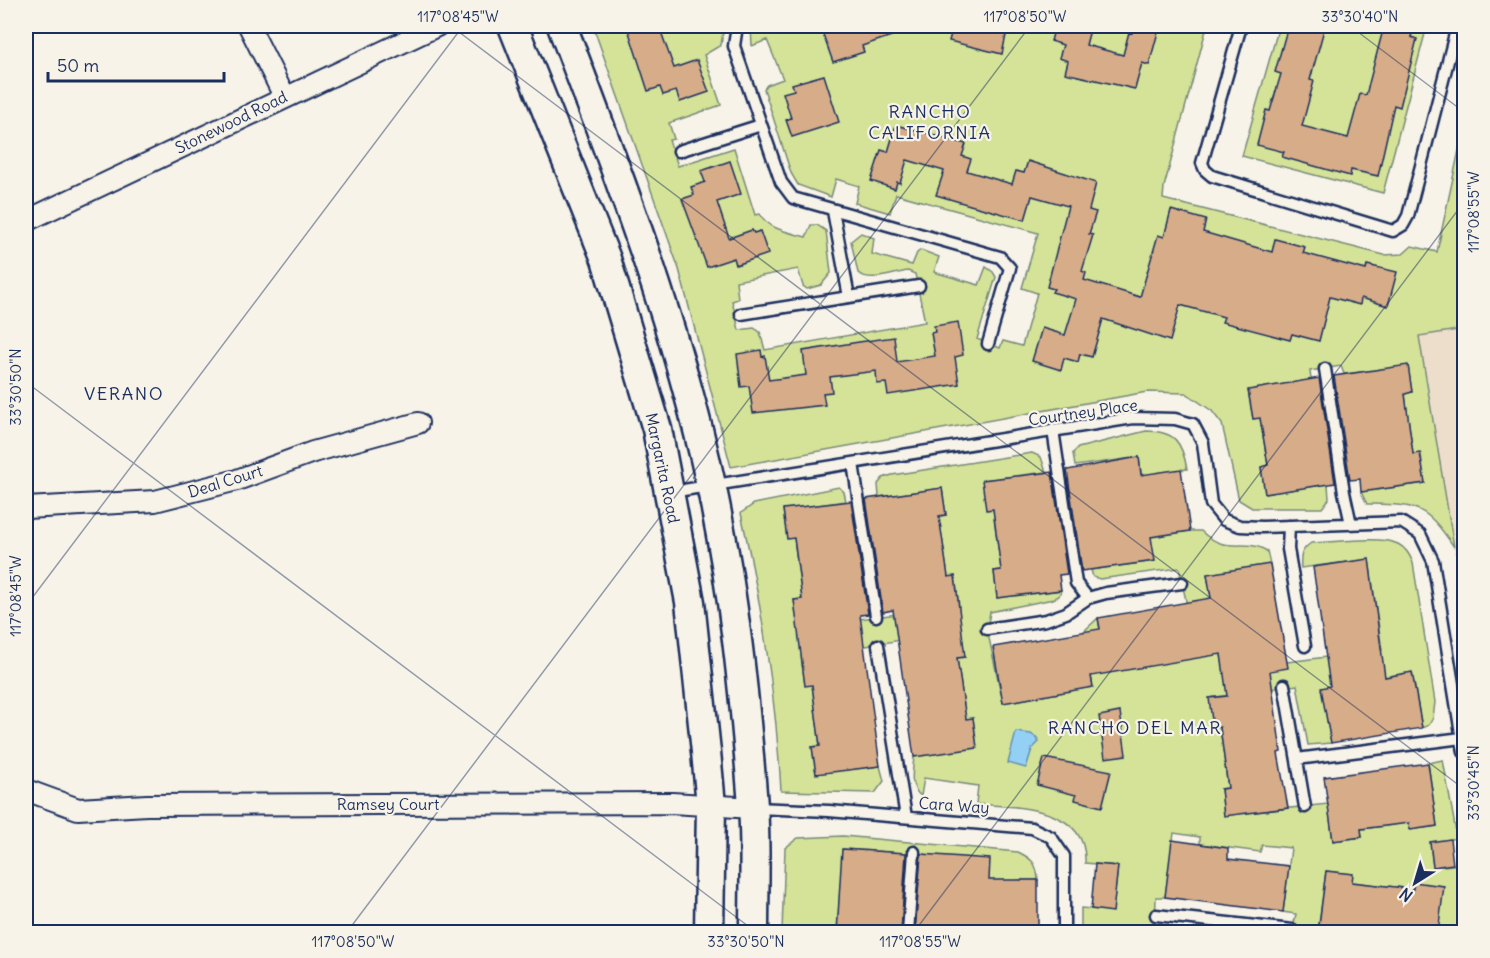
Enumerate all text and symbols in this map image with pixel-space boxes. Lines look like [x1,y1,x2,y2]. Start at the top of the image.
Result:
text: 117°08'45"W [417,7,499,26]
text: 117°08'50"W [984,7,1067,26]
text: 33°30'40"N [1322,7,1398,26]
scale bar [48,45,224,83]
text: 50 m [57,54,99,77]
street label: Stonewood Road [172,86,290,158]
district label: RANCHO CALIFORNIA [868,100,992,144]
text: 117°08'55"W [1464,171,1483,253]
text: 33°30'50"N [6,348,25,426]
district label: VERANO [84,382,164,405]
street label: Courtney Place [1027,394,1139,430]
street label: Margarita Road [642,411,684,525]
street label: Deal Court [185,460,265,502]
text: 117°08'45"W [6,555,25,637]
district label: RANCHO DEL MAR [1048,716,1222,739]
text: 33°30'45"N [1464,745,1483,821]
street label: Cara Way [918,793,990,817]
street label: Ramsey Court [337,794,440,814]
north arrow [1385,853,1445,913]
text: N [1396,884,1416,906]
text: 117°08'50"W [312,932,395,951]
text: 33°30'50"N [707,932,785,951]
text: 117°08'55"W [879,932,961,951]

